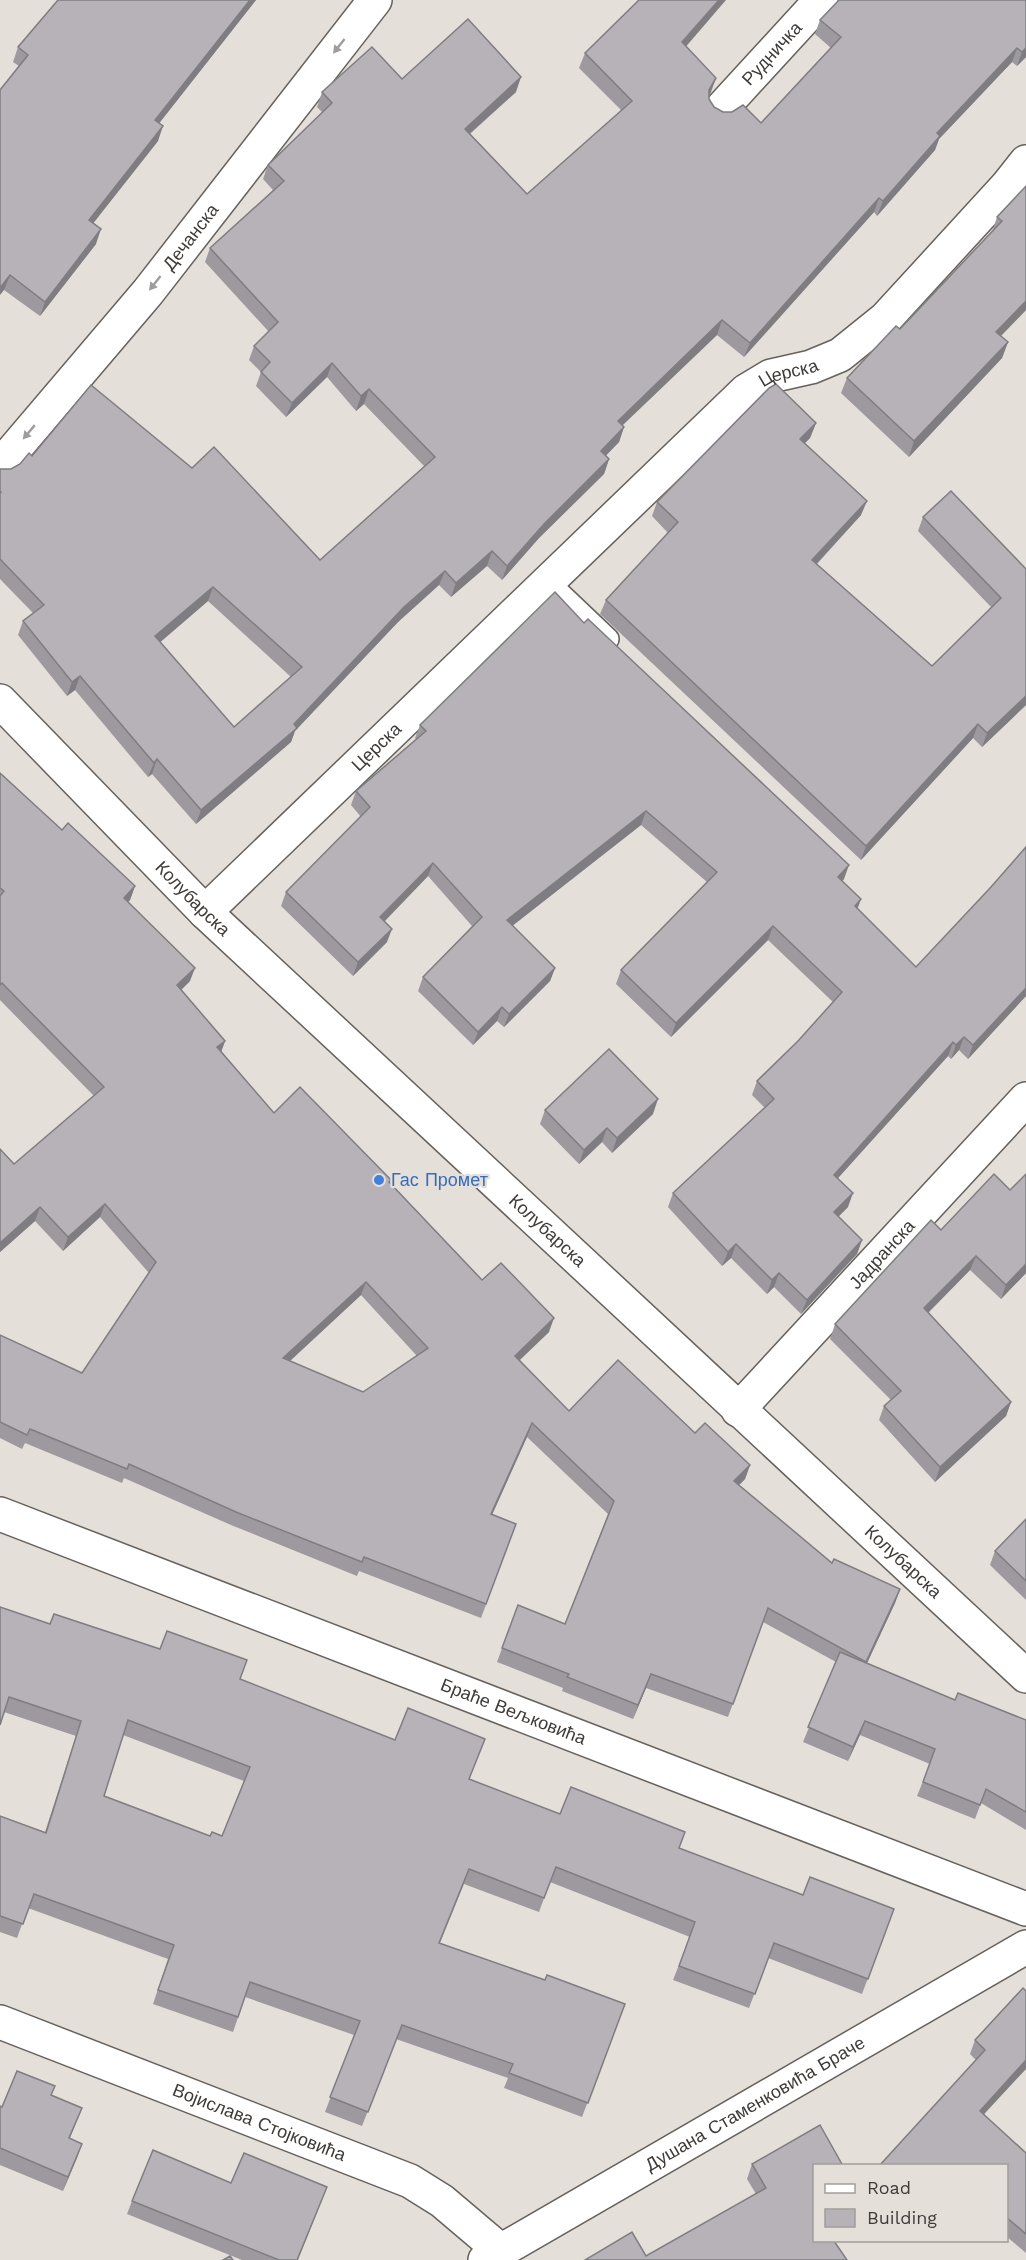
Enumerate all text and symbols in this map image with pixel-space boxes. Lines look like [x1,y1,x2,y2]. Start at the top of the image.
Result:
street label: Рудничка [737,16,807,89]
one-way arrow [333,39,345,54]
street label: Дечанска [158,199,223,274]
one-way arrow [149,276,161,291]
street label: Церска [755,354,822,391]
one-way arrow [23,424,36,439]
street label: Церска [347,717,406,775]
street label: Колубарска [151,856,235,941]
place label: Гас Промет [391,1169,488,1190]
marker: Гас Промет [372,1173,386,1187]
street label: Колубарска [505,1190,591,1272]
street label: Јадранска [844,1214,920,1293]
street label: Колубарска [861,1521,947,1603]
street label: Браће Вељковића [438,1674,590,1749]
street label: Душана Стаменковића Браче [641,2032,868,2175]
street label: Војислава Стојковића [170,2079,350,2165]
legend [813,2164,1008,2242]
text: Road [867,2177,911,2198]
text: Building [867,2207,937,2228]

